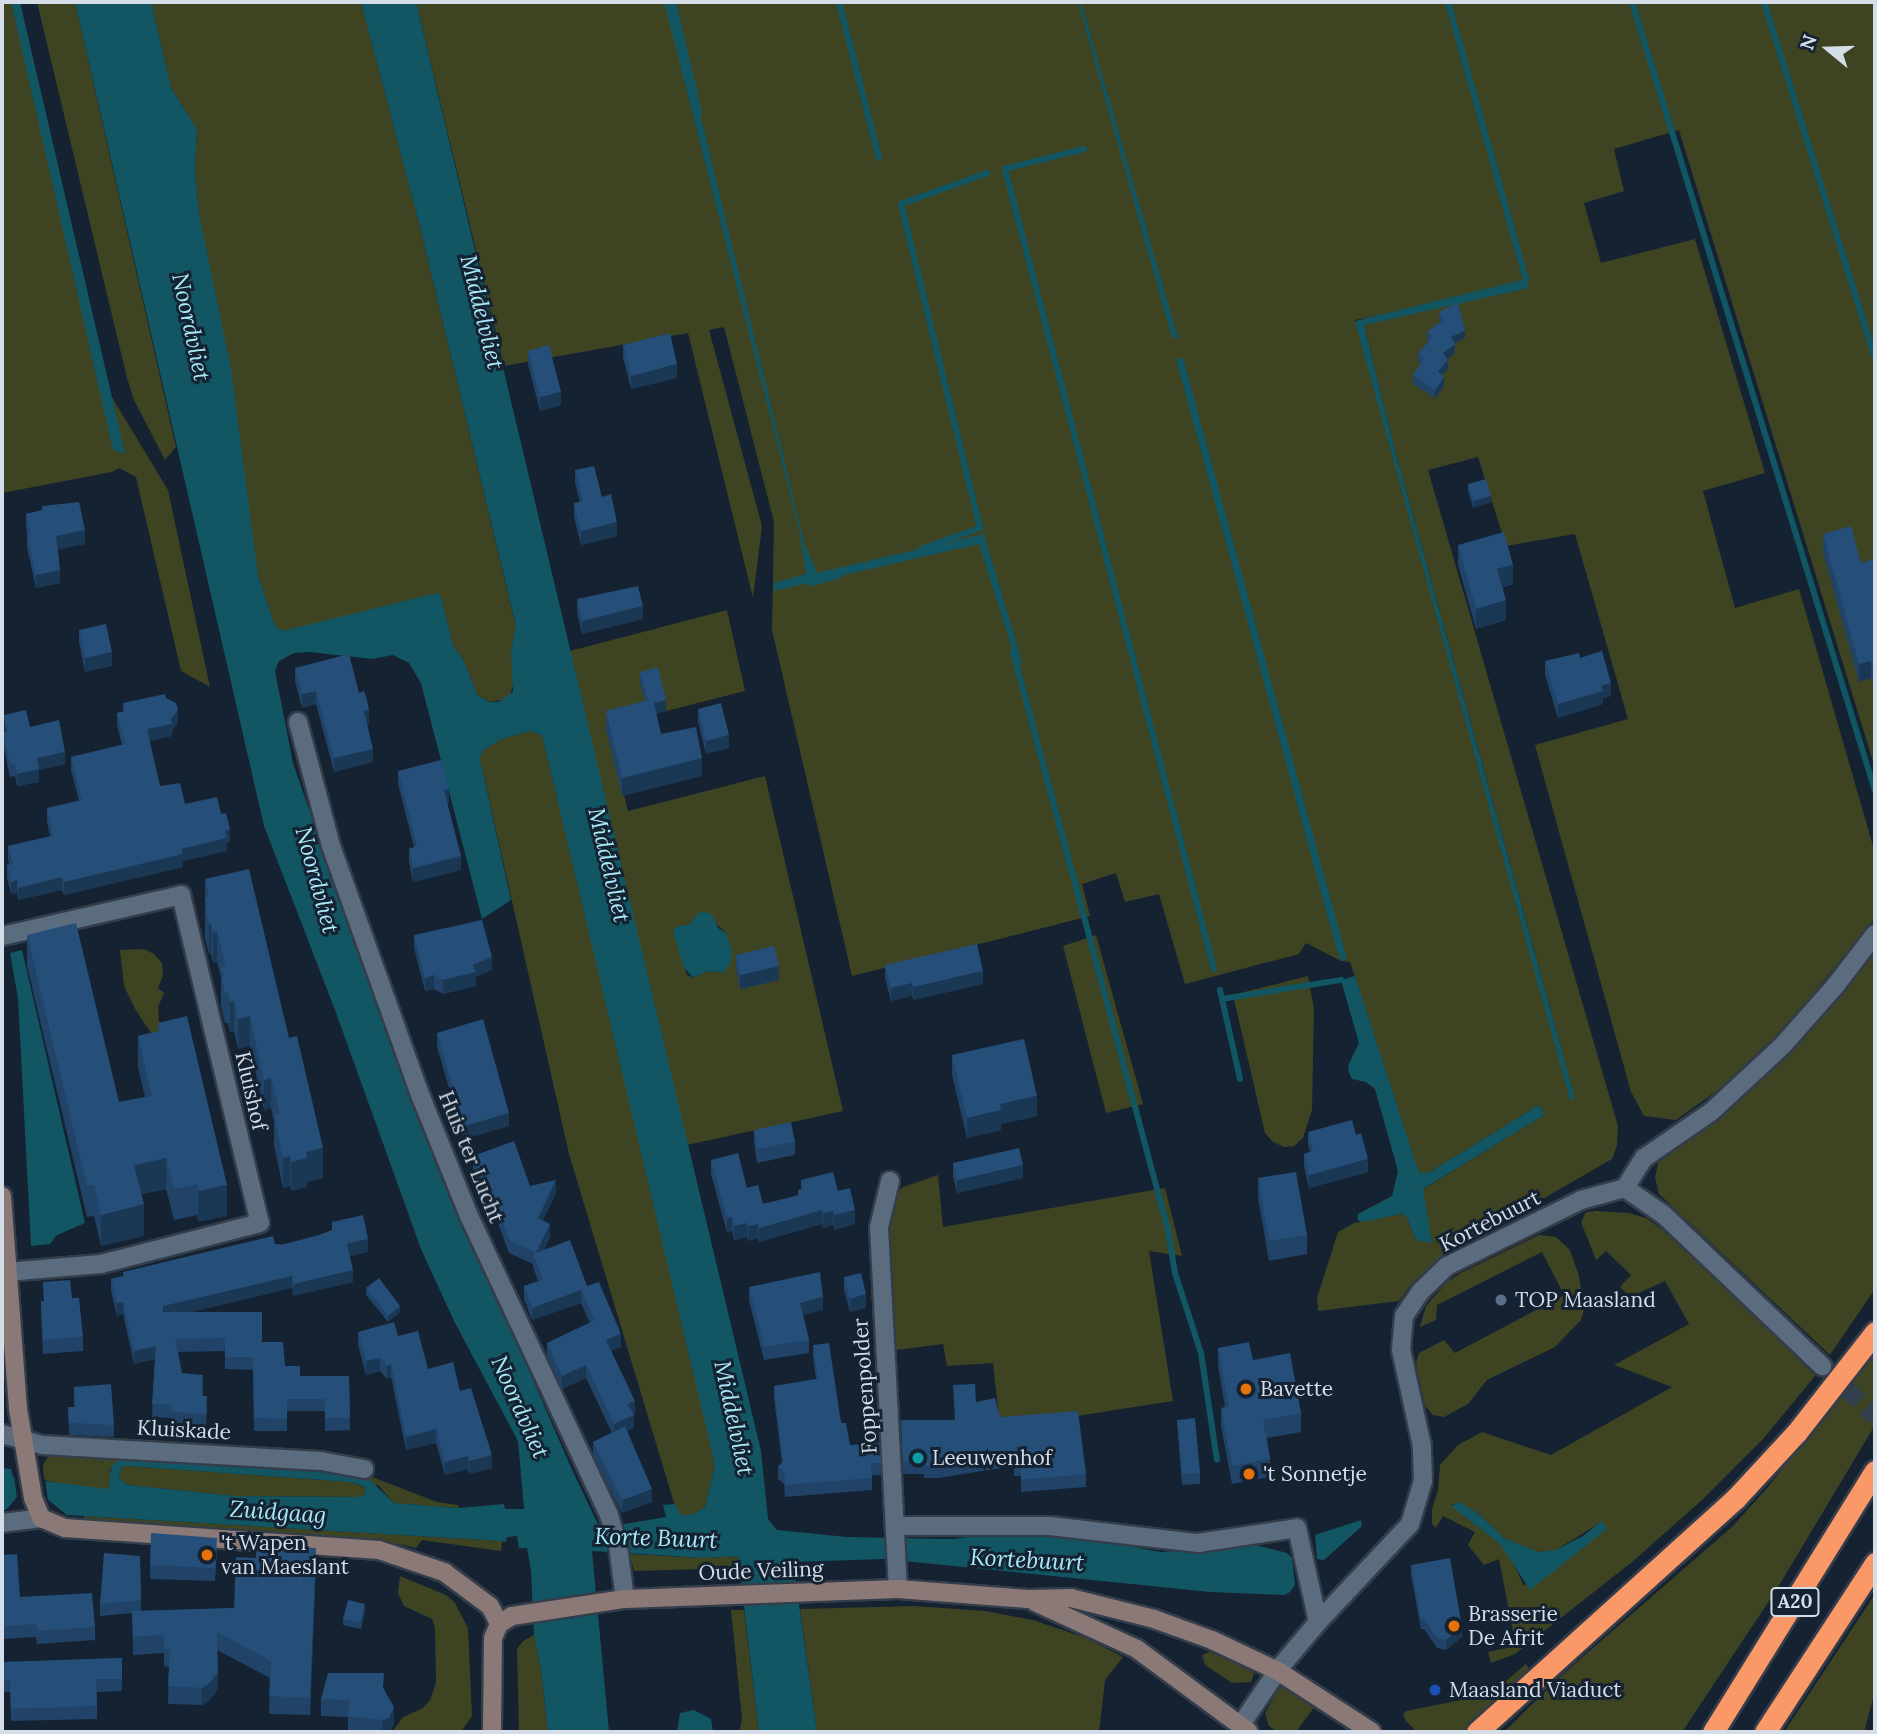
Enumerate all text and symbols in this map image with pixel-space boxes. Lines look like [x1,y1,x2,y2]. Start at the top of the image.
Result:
north arrow [1793,14,1863,84]
text: N [1794,31,1822,53]
water label: Middelvliet [454,252,510,372]
water label: Noordvliet [166,271,216,383]
water label: Middelvliet [582,805,636,925]
water label: Noordvliet [290,824,344,936]
street label: Kluishof [230,1049,272,1133]
street label: Huis ter Lucht [433,1087,509,1227]
street label: Kortebuurt [1435,1185,1545,1257]
place label: TOP Maasland [1515,1287,1656,1313]
marker: TOP Maasland [1493,1292,1509,1308]
street label: Foppenpolder [848,1317,882,1455]
water label: Noordvliet [485,1351,555,1463]
water label: Middelvliet [708,1358,760,1478]
place label: Bavette [1260,1376,1333,1402]
marker: Bavette [1238,1381,1254,1397]
street label: Kluiskade [136,1415,232,1445]
place label: Leeuwenhof [932,1445,1052,1471]
marker: Leeuwenhof [910,1450,926,1466]
place label: 't Sonnetje [1263,1461,1367,1487]
marker: 't Sonnetje [1241,1466,1257,1482]
water label: Zuidgaag [229,1495,327,1529]
water label: Korte Buurt [594,1522,718,1554]
place label: 't Wapen van Maeslant [221,1530,349,1580]
water label: Kortebuurt [969,1543,1085,1577]
marker: 't Wapen van Maeslant [199,1547,215,1563]
street label: Oude Veiling [698,1556,824,1586]
road number: A20 [1769,1586,1821,1618]
place label: Brasserie De Afrit [1468,1601,1558,1651]
marker: Brasserie De Afrit [1446,1618,1462,1634]
place label: Maasland Viaduct [1449,1677,1621,1703]
marker: Maasland Viaduct [1427,1682,1443,1698]

